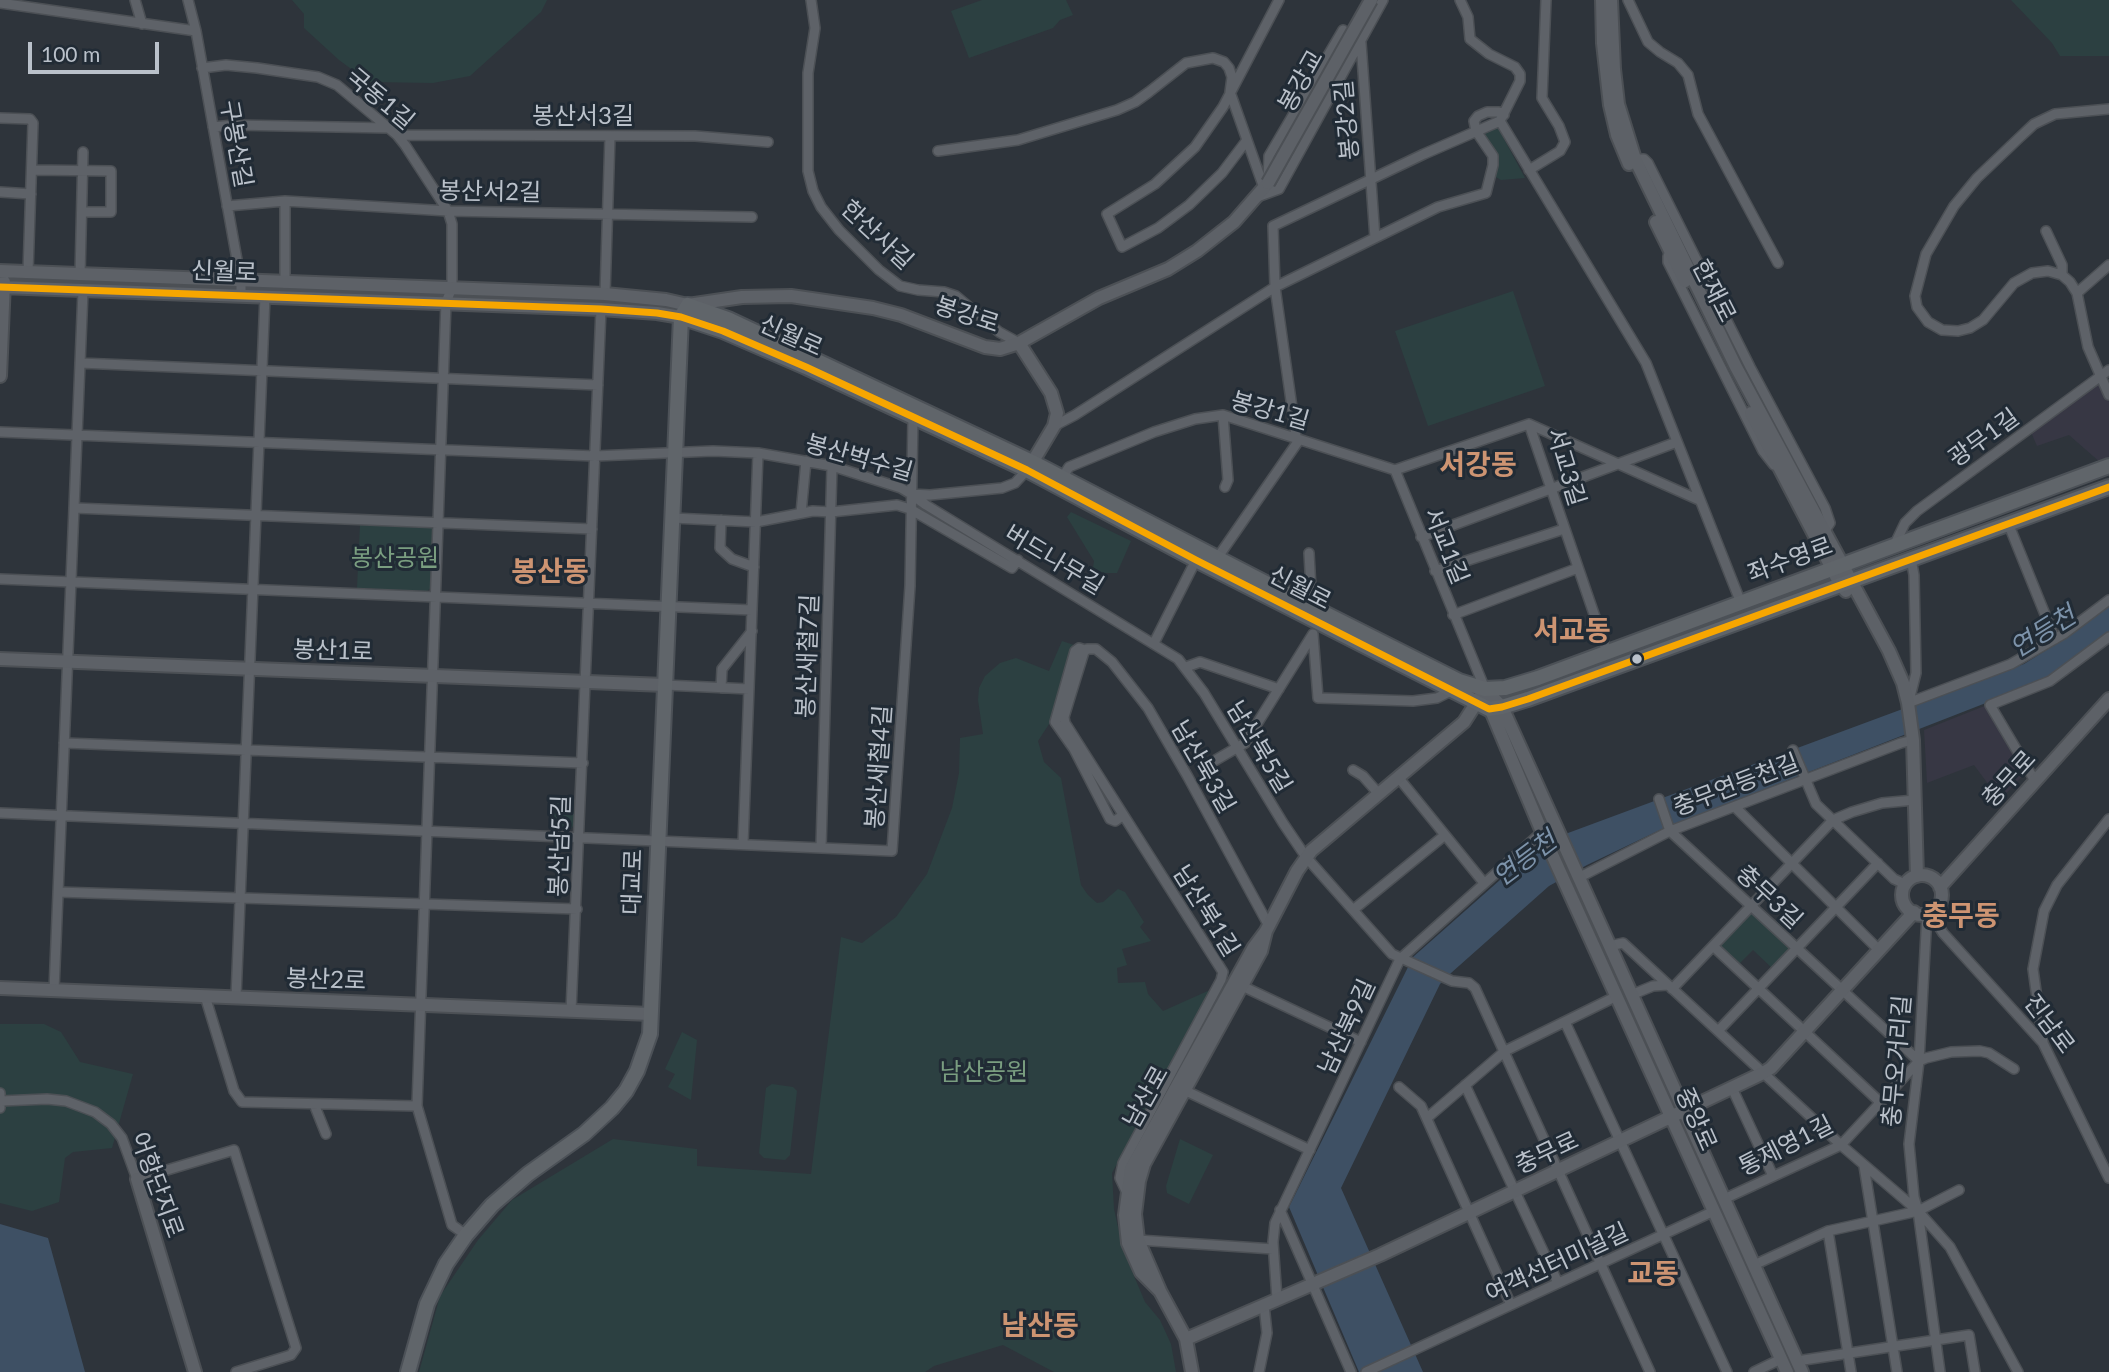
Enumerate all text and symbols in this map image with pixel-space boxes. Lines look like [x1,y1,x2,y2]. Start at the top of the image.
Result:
scale bar [32,28,163,72]
text: 100 m [41,41,100,66]
street label: 봉강교 [1272,45,1330,117]
street label: 국동1길 [340,62,420,136]
street label: 봉강2길 [1329,79,1365,161]
street label: 구봉산길 [214,98,258,190]
street label: 봉산서3길 [532,102,634,130]
street label: 봉산서2길 [439,177,541,207]
street label: 한산사길 [835,194,919,276]
street label: 한재로 [1686,255,1742,327]
street label: 신월로 [190,256,258,288]
street label: 봉강로 [931,291,1003,339]
street label: 신월로 [755,309,827,363]
street label: 봉강1길 [1228,386,1312,436]
street label: 광무1길 [1943,403,2025,473]
street label: 서교3길 [1541,424,1591,510]
street label: 봉산벅수길 [802,429,916,487]
district label: 서강동 [1439,448,1517,482]
street label: 서교1길 [1418,503,1474,589]
street label: 버드나무길 [999,519,1109,601]
street label: 좌수영로 [1744,531,1836,589]
park label: 봉산공원 [351,544,439,572]
district label: 봉산동 [511,555,589,589]
street label: 신월로 [1264,560,1336,616]
street label: 봉산새철7길 [791,593,825,719]
water label: 연등천 [2004,600,2082,664]
district label: 서교동 [1533,614,1611,648]
street label: 봉산1로 [292,635,374,667]
unlabelled marker [1630,652,1644,666]
street label: 남산북5길 [1220,696,1298,798]
street label: 봉산새철4길 [860,704,898,830]
street label: 남산북3길 [1165,716,1241,818]
street label: 충무로 [1976,745,2042,813]
street label: 충무연등천길 [1669,748,1803,822]
street label: 봉산남5길 [544,794,576,898]
water label: 연등천 [1487,825,1563,893]
street label: 대교로 [617,848,649,916]
street label: 충무3길 [1730,859,1808,935]
street label: 남산북1길 [1167,860,1245,962]
district label: 충무동 [1922,899,2000,933]
street label: 봉산2로 [285,964,367,996]
street label: 남산북9길 [1312,975,1382,1079]
street label: 진남로 [2018,989,2080,1059]
street label: 충무오거리길 [1877,994,1917,1128]
park label: 남산공원 [940,1058,1028,1086]
street label: 남산로 [1117,1061,1175,1133]
street label: 중앙로 [1669,1083,1723,1155]
street label: 통제영1길 [1734,1110,1838,1182]
street label: 충무로 [1511,1126,1583,1180]
street label: 어항단지로 [125,1128,189,1242]
street label: 여객선터미널길 [1481,1217,1633,1309]
district label: 교동 [1627,1257,1679,1291]
district label: 남산동 [1001,1309,1079,1343]

